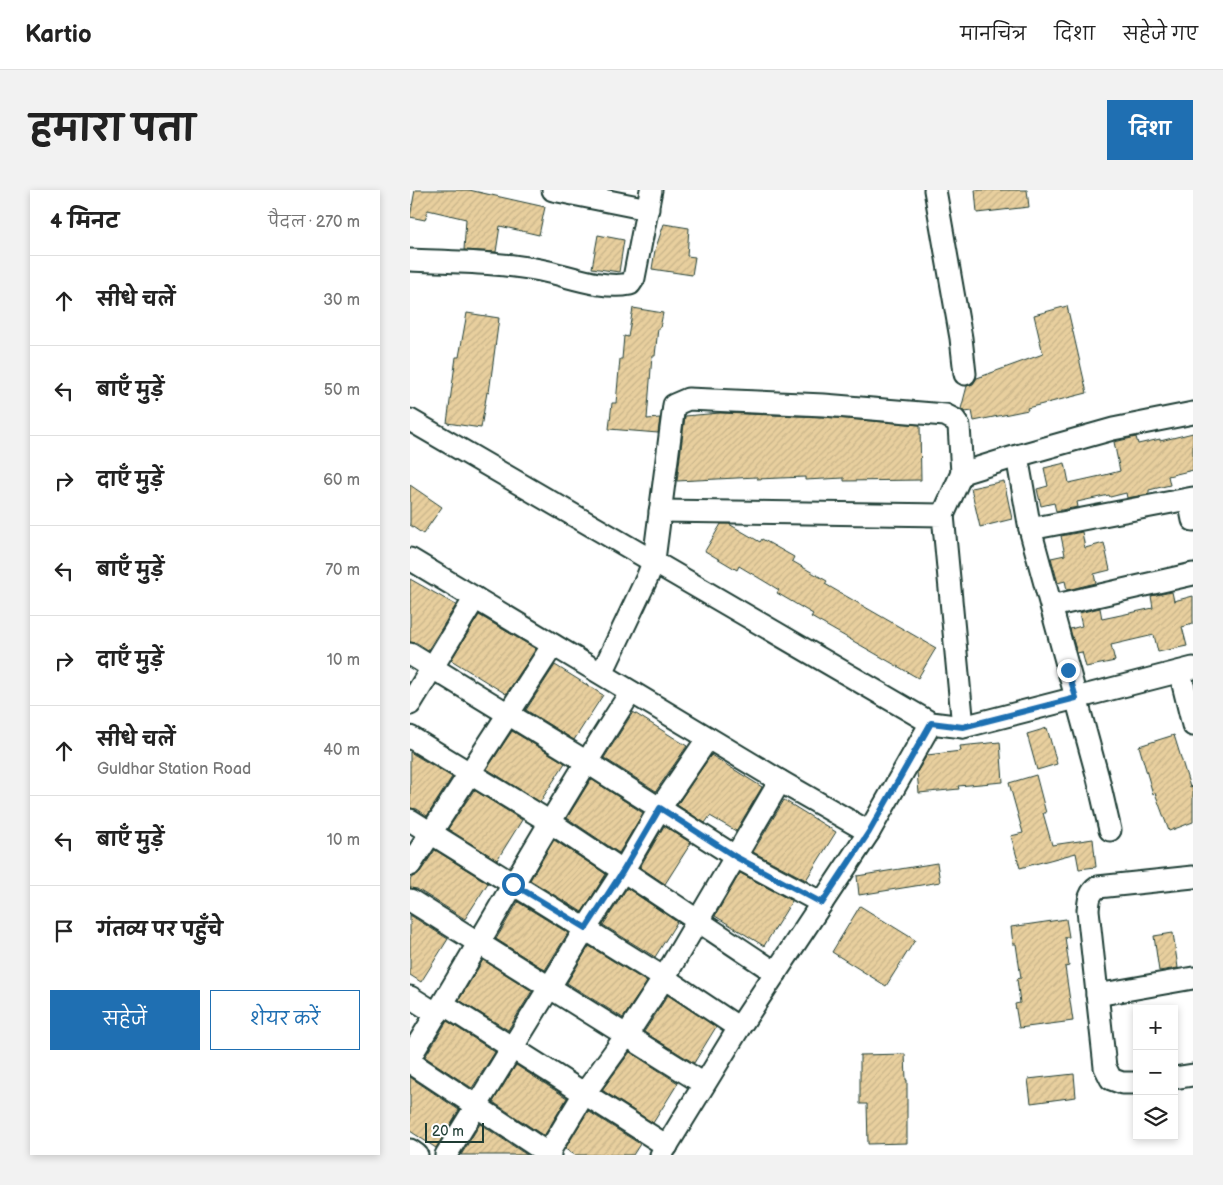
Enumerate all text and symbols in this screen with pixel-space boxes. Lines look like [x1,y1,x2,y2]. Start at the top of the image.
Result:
text: Kartio [25,20,92,49]
text: मानचित्र [960,24,1026,45]
text: दिशा [1054,24,1095,45]
text: सहेजे गए [1123,24,1198,45]
button: दिशा [1107,100,1193,160]
text: हमारा पता [30,108,195,151]
text: 4 मिनट [50,209,119,234]
text: पैदल · 270 m [268,213,360,232]
icon: ahead [50,287,78,315]
text: सीधे चलें [97,289,175,312]
text: 30 m [323,291,360,310]
icon: left [50,377,78,405]
text: बाएँ मुड़ें [97,379,164,402]
text: 50 m [324,381,360,400]
icon: right [50,467,78,495]
text: दाएँ मुड़ें [97,469,163,492]
text: 60 m [323,471,360,490]
icon: left [50,557,78,585]
text: बाएँ मुड़ें [97,559,164,582]
text: 70 m [325,561,360,580]
icon: right [50,647,78,675]
text: दाएँ मुड़ें [97,649,163,672]
text: 10 m [327,651,360,670]
route end [1057,659,1080,682]
text: सीधे चलें [97,729,175,752]
icon: ahead [50,737,78,765]
text: 40 m [323,741,360,760]
text: Guldhar Station Road [97,760,251,779]
icon: left [50,827,78,855]
text: बाएँ मुड़ें [97,829,164,852]
text: 10 m [327,831,360,850]
route start [502,873,525,896]
icon: arrive [50,917,78,945]
text: गंतव्य पर पहुँचे [97,919,223,942]
button: सहेजें [50,990,200,1050]
button: शेयर करें [210,990,360,1050]
map controls [1133,1005,1178,1140]
button: + [1133,1005,1178,1050]
button: − [1133,1050,1178,1095]
button: layers [1133,1095,1178,1140]
scale bar [425,1120,484,1143]
text: 20 m [432,1123,464,1140]

